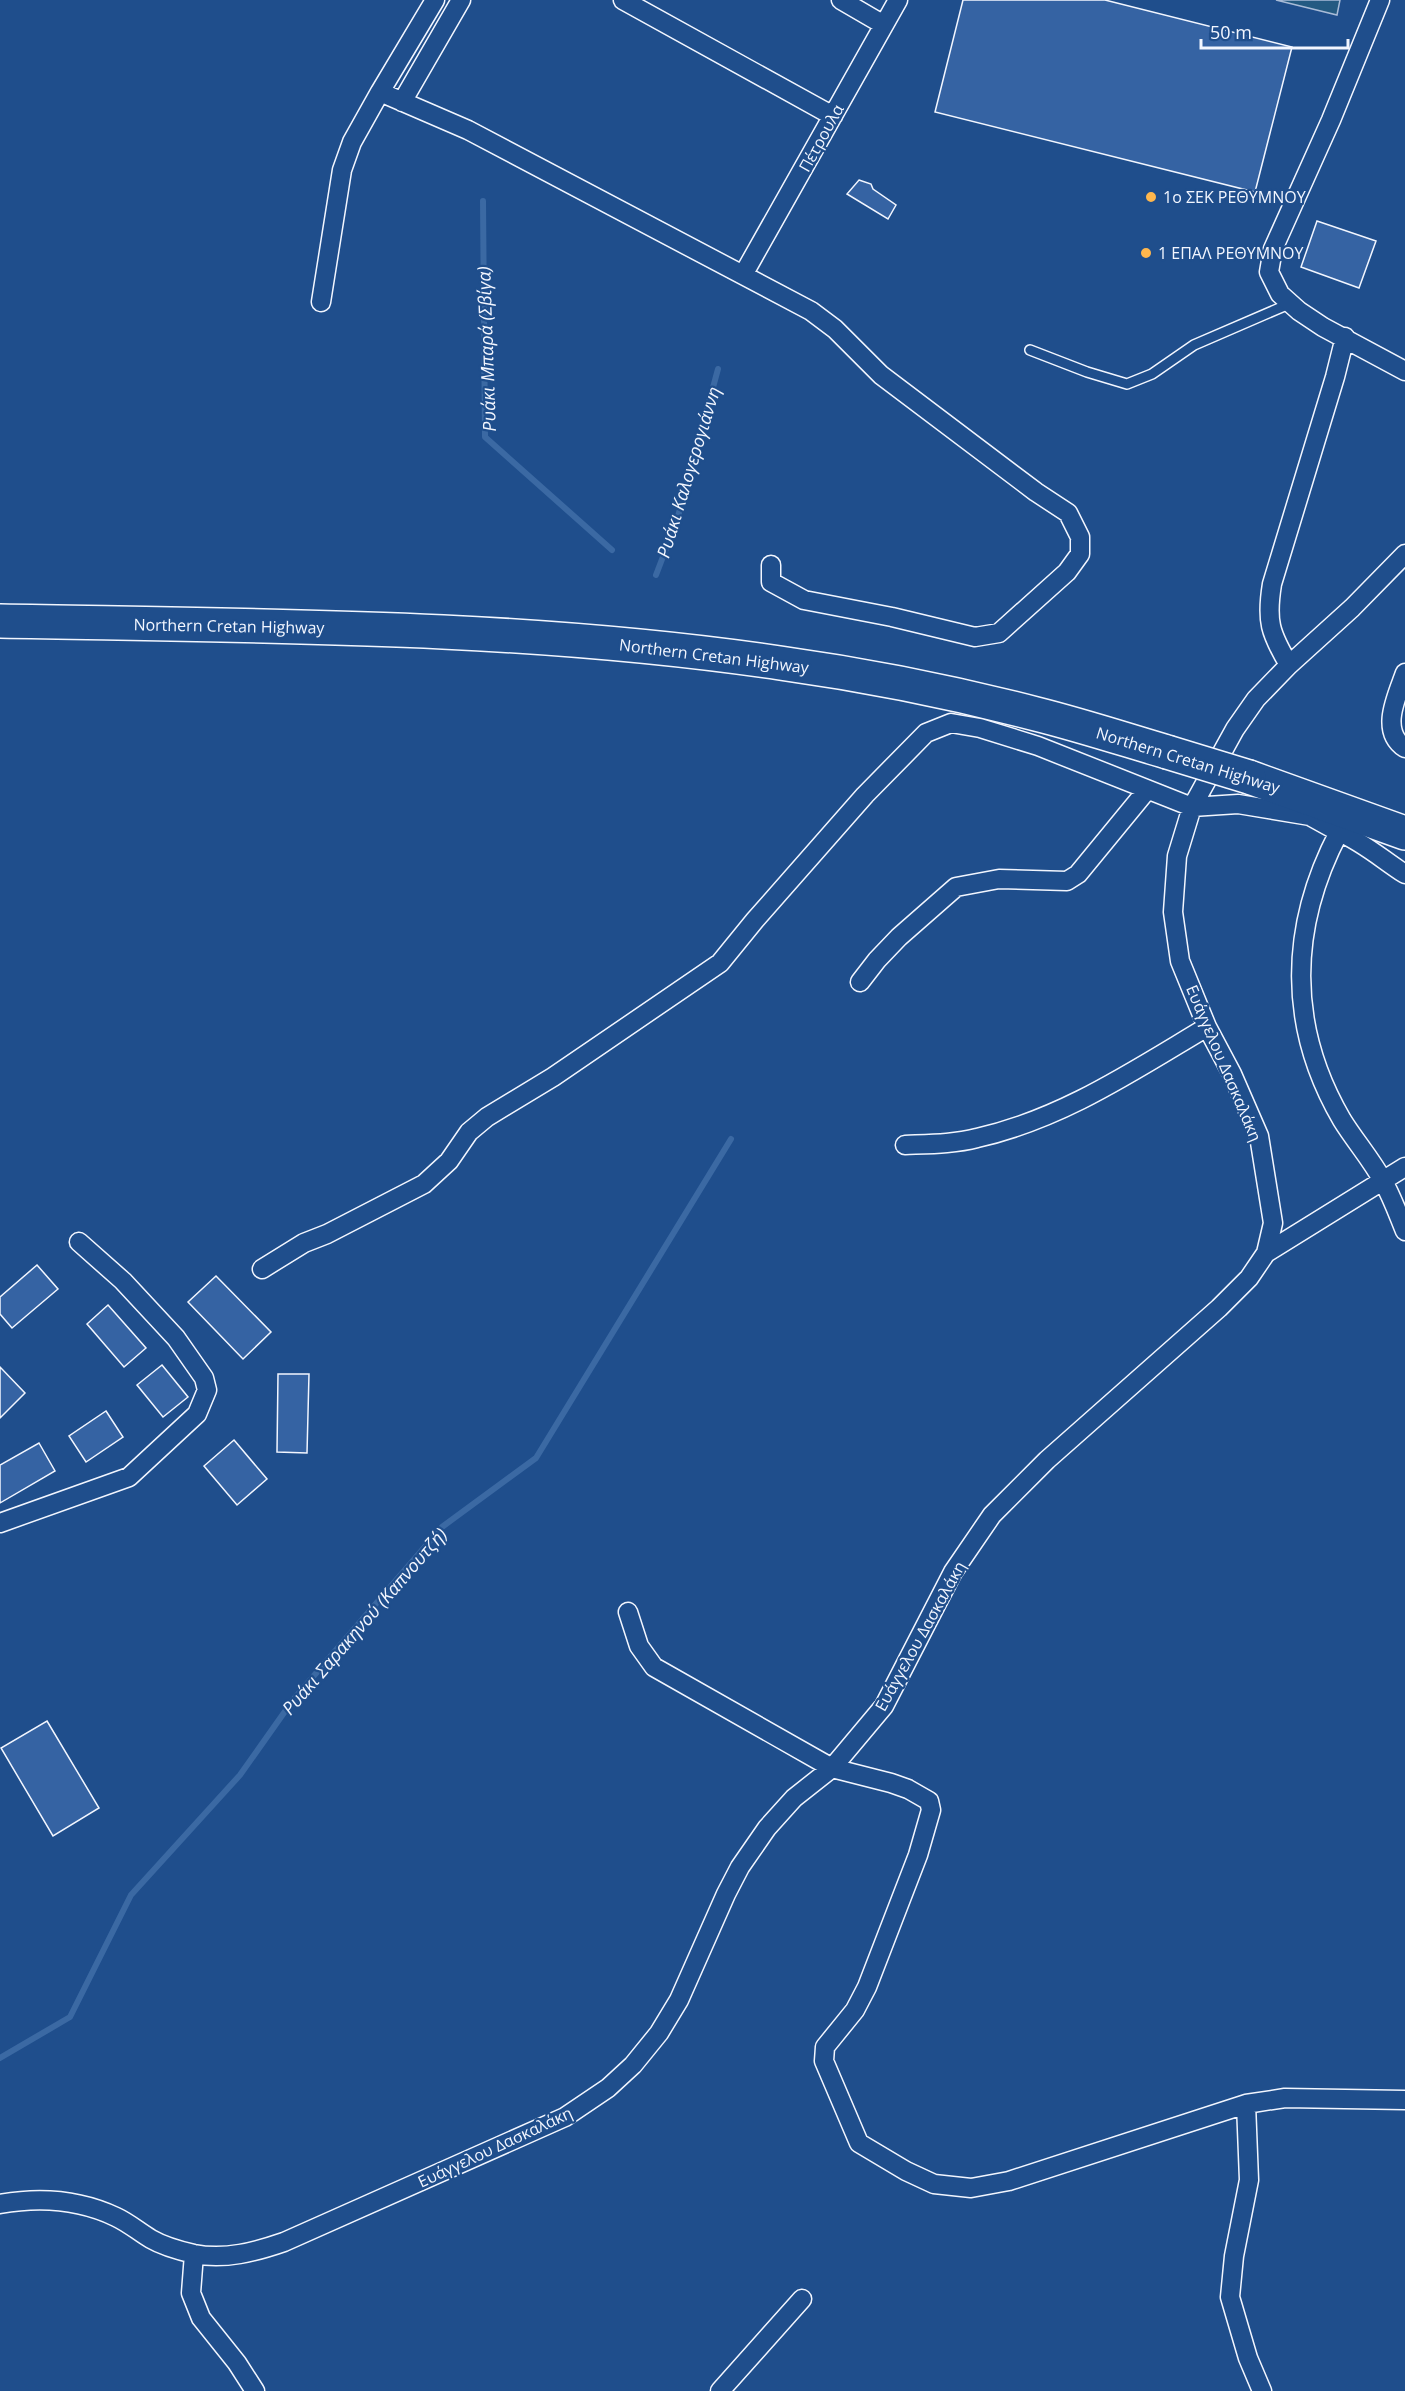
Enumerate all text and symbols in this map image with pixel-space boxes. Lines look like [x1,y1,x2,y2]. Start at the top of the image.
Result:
scale bar [1201,12,1348,50]
text: 50 m [1210,20,1252,44]
street label: Πέτρουλα [793,100,849,176]
place label: 1ο ΣΕΚ ΡΕΘΥΜΝΟΥ [1163,186,1306,208]
marker: 1ο ΣΕΚ ΡΕΘΥΜΝΟΥ [1144,190,1158,204]
place label: 1 ΕΠΑΛ ΡΕΘΥΜΝΟΥ [1158,242,1304,264]
marker: 1 ΕΠΑΛ ΡΕΘΥΜΝΟΥ [1139,246,1153,260]
water label: Ρυάκι Μπαρά (Σβίγα) [471,266,501,432]
water label: Ρυάκι Καλογερογιάννη [651,383,725,561]
street label: Northern Cretan Highway [133,613,326,639]
street label: Northern Cretan Highway [618,633,811,679]
street label: Northern Cretan Highway [1093,722,1283,799]
street label: Ευάγγελου Δασκαλάκη [1181,981,1267,1145]
water label: Ρυάκι Σαρακηνού (Καπνουτζή) [276,1522,452,1720]
street label: Ευάγγελου Δασκαλάκη [870,1557,970,1715]
street label: Ευάγγελου Δασκαλάκη [414,2102,576,2192]

